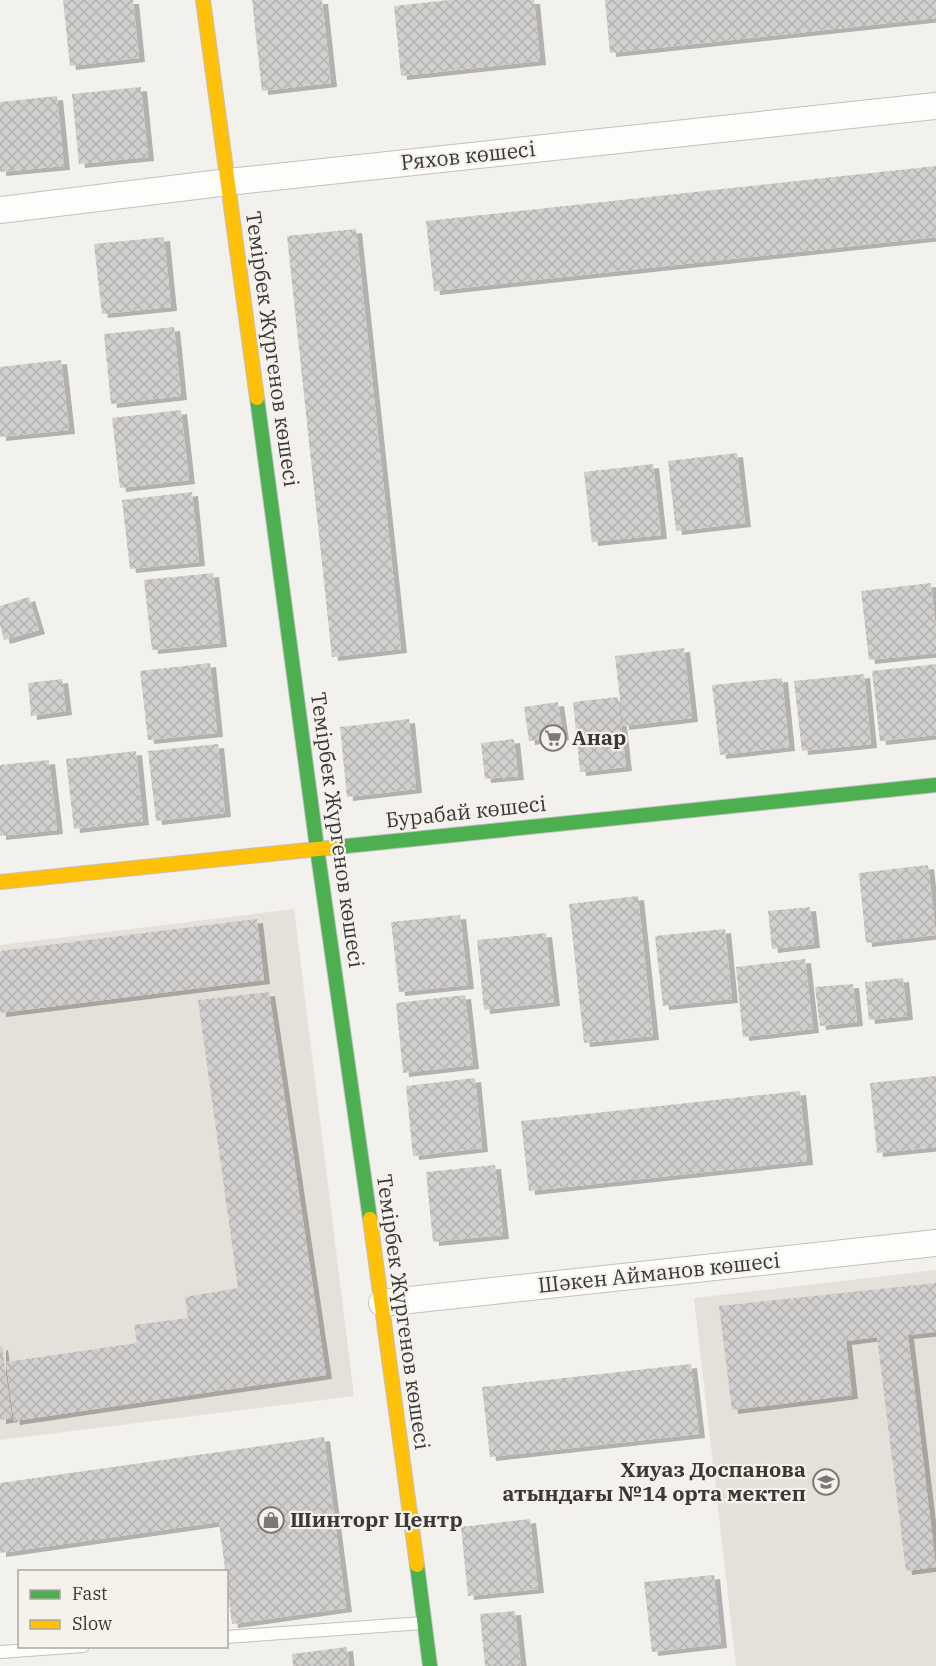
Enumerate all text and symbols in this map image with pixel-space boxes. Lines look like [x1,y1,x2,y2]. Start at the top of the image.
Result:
street label: Ряхов көшесі [399,134,537,176]
street label: Темірбек Жүргенов көшесі [240,209,306,488]
street label: Темірбек Жүргенов көшесі [305,690,371,969]
supermarket icon: Анар [538,723,568,753]
place label: Анар [572,723,626,751]
street label: Бурабай көшесі [384,789,548,833]
street label: Темірбек Жүргенов көшесі [371,1172,437,1451]
street label: Шәкен Айманов көшесі [537,1245,781,1299]
place label: Хиуаз Доспанова атындағы №14 орта мектеп [502,1455,806,1507]
school or university icon: Хиуаз Доспанова атындағы №14 орта мектеп [811,1467,841,1497]
shop icon: Шинторг Центр [256,1505,286,1535]
place label: Шинторг Центр [290,1505,463,1533]
legend [18,1570,228,1648]
text: Fast [72,1582,107,1605]
text: Slow [72,1612,112,1635]

